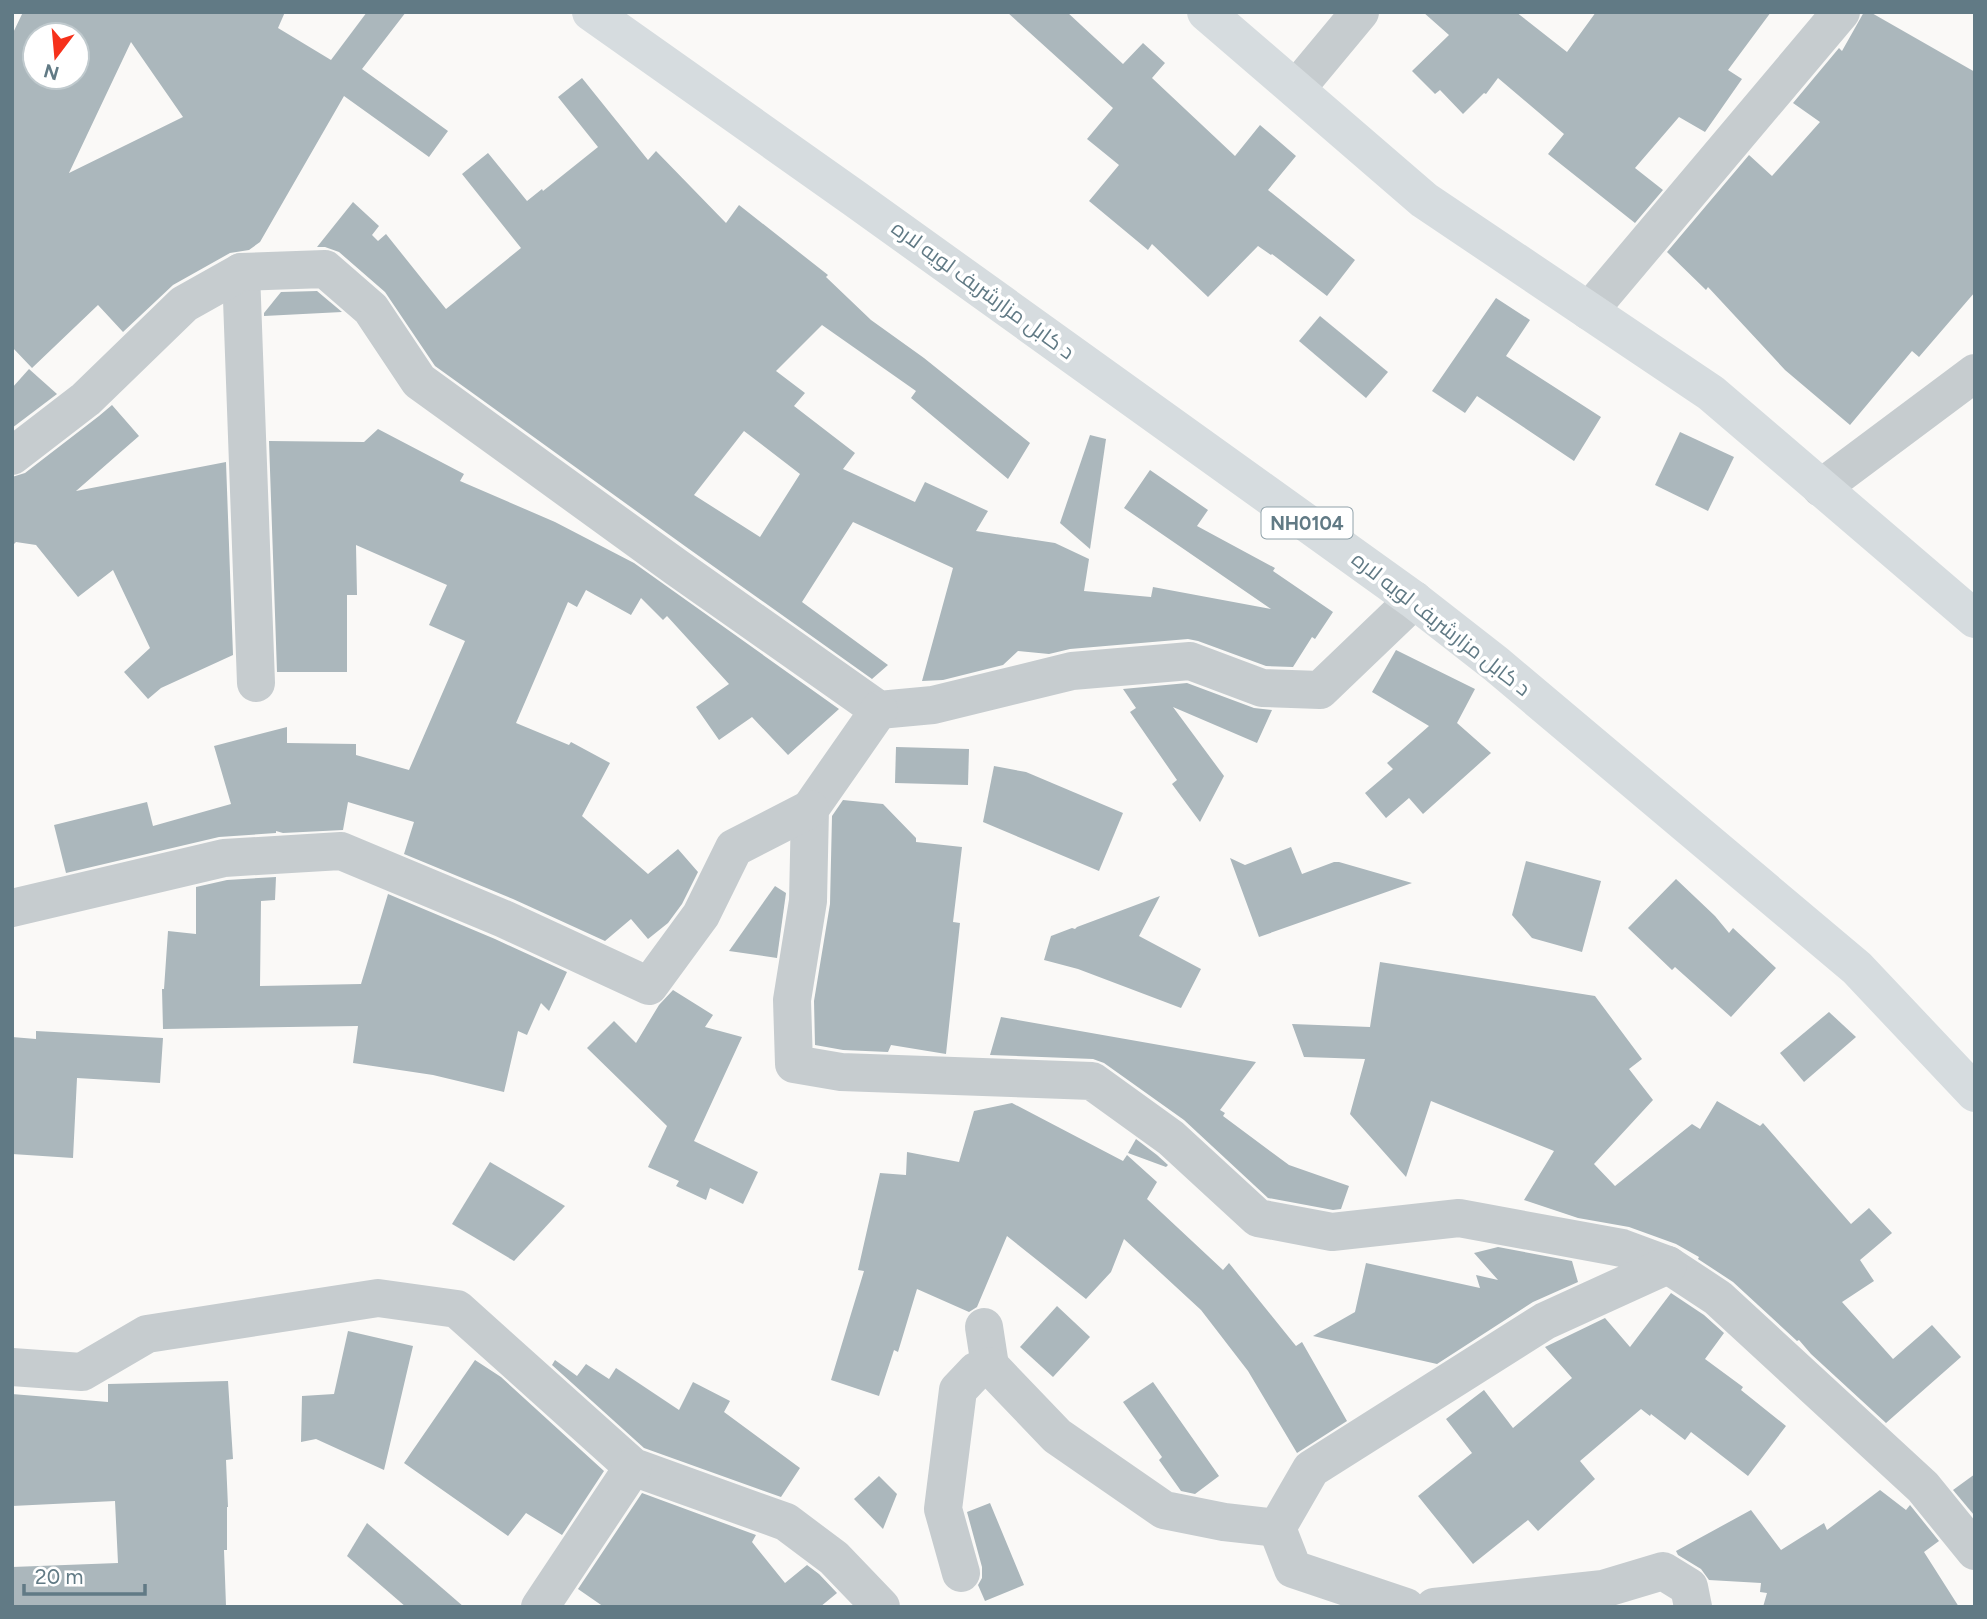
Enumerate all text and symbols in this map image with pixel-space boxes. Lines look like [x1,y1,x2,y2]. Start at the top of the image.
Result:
north arrow [21,21,91,91]
text: N [41,59,62,85]
street label: د کابل مزارشریف لویه لاره [887,215,1079,365]
road number: NH0104 [1262,508,1352,538]
street label: د کابل مزارشریف لویه لاره [1347,546,1535,702]
scale bar [24,1552,145,1596]
text: 20 m [35,1564,83,1589]

